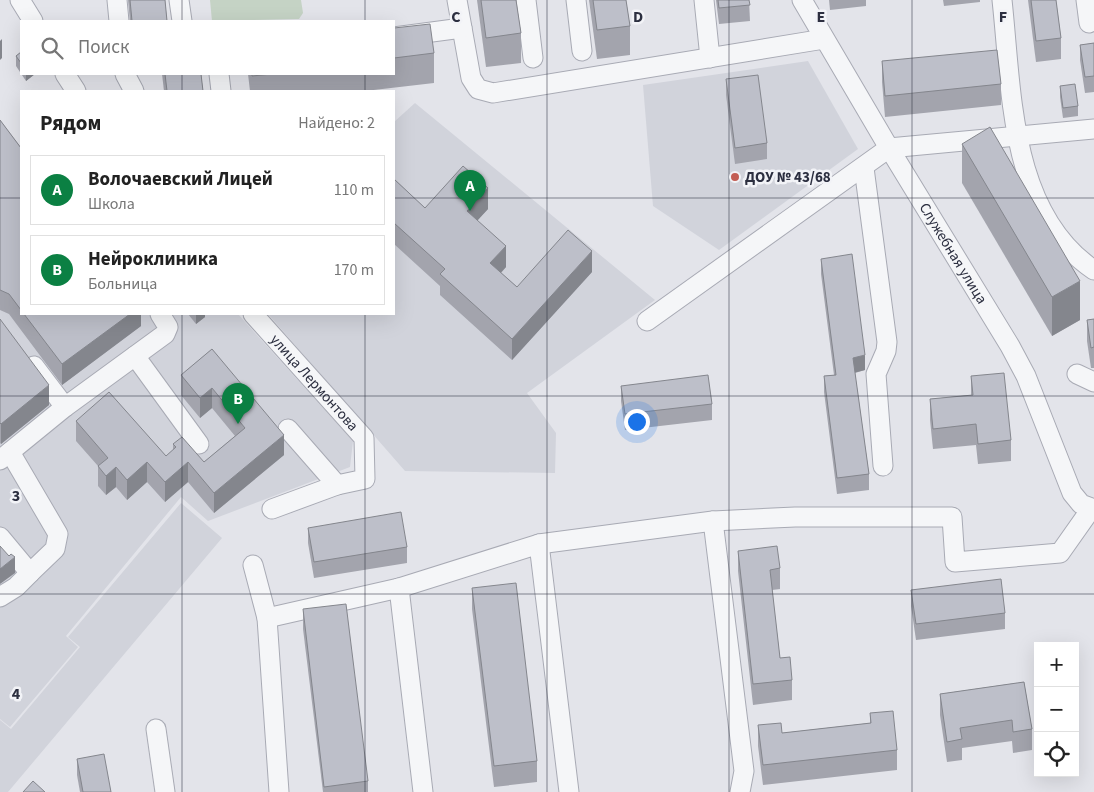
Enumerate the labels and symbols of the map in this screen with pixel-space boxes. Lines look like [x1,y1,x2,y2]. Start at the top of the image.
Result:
text: C [451,6,461,28]
text: D [633,6,643,28]
text: E [817,6,825,28]
text: F [999,6,1007,28]
place label: ДОУ № 43/68 [745,167,831,188]
pin: A [454,170,486,211]
marker: ДОУ № 43/68 [729,171,741,183]
street label: Служебная улица [914,199,992,308]
street label: улица Лермонтова [265,330,363,436]
pin: B [222,383,254,424]
your location [624,409,650,435]
text: 3 [12,485,20,507]
text: 4 [12,683,21,705]

